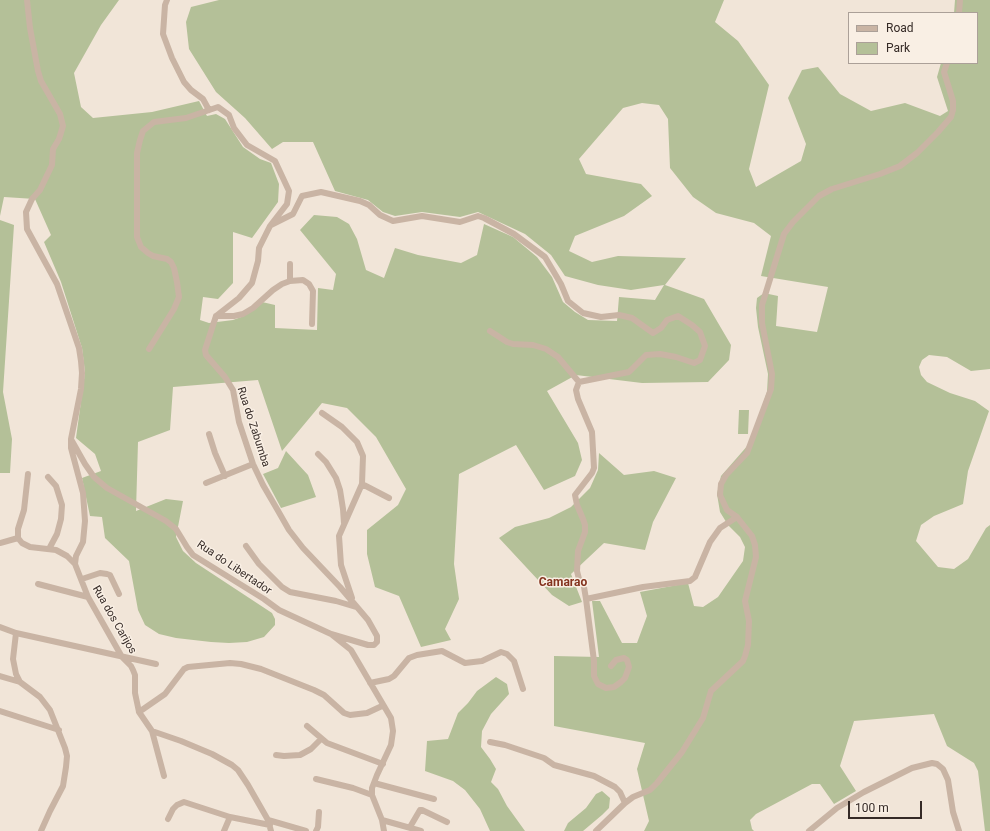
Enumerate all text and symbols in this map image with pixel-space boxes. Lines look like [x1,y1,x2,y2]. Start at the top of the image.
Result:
legend [848,12,978,64]
text: Road [886,21,914,35]
text: Park [886,41,910,55]
street label: Rua do Zabumba [234,385,272,469]
street label: Rua do Libertador [194,538,274,598]
district label: Camarao [539,576,587,590]
street label: Rua dos Carijos [89,584,139,656]
scale bar [850,793,924,819]
text: 100 m [855,801,889,815]

